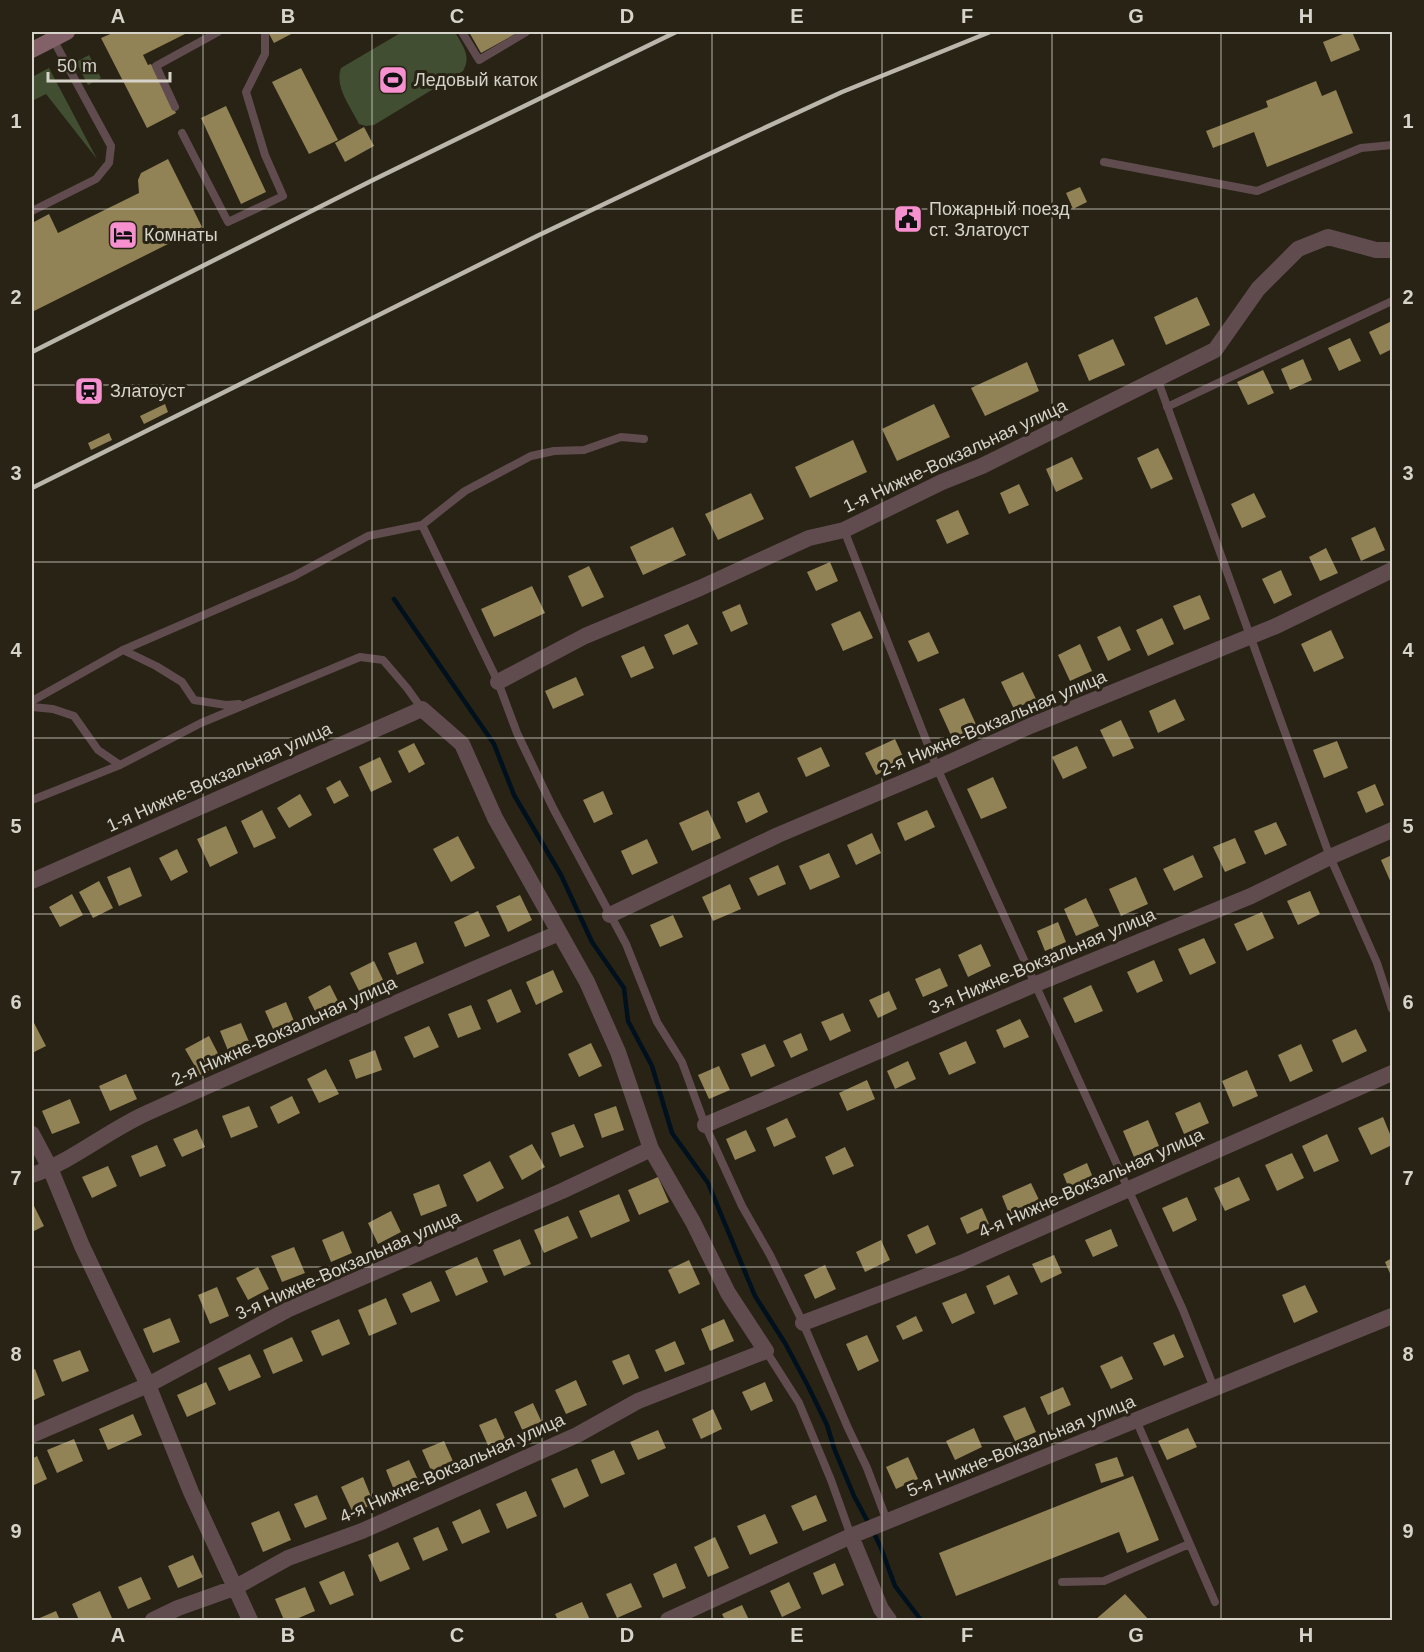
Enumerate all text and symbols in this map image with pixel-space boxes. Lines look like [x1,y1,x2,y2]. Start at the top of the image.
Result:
text: A [111,5,125,27]
text: B [281,5,295,27]
text: C [450,5,464,27]
text: D [620,5,634,27]
text: E [790,5,804,27]
text: F [961,5,973,27]
text: G [1128,5,1144,27]
text: H [1299,5,1313,27]
scale bar [48,45,170,83]
text: 50 m [57,56,97,76]
sports icon: Ледовый каток [377,64,409,96]
place label: Ледовый каток [414,70,537,90]
text: 1 [10,110,22,132]
text: 1 [1402,110,1414,132]
place label: Пожарный поезд ст. Златоуст [929,199,1070,240]
public building icon: Пожарный поезд ст. Златоуст [892,203,924,235]
hotel icon: Комнаты [107,219,139,251]
place label: Комнаты [144,225,218,245]
text: 2 [10,286,22,308]
text: 2 [1402,286,1414,308]
station icon: Златоуст [73,375,105,407]
place label: Златоуст [110,381,185,401]
street label: 1-я Нижне-Вокзальная улица [840,395,1071,517]
text: 3 [10,462,22,484]
text: 3 [1402,462,1414,484]
text: 4 [10,639,22,661]
text: 4 [1402,639,1414,661]
street label: 2-я Нижне-Вокзальная улица [877,666,1110,780]
street label: 1-я Нижне-Вокзальная улица [103,718,336,836]
text: 5 [10,815,22,837]
text: 5 [1402,815,1414,837]
street label: 3-я Нижне-Вокзальная улица [926,904,1159,1018]
street label: 2-я Нижне-Вокзальная улица [168,972,401,1090]
text: 6 [10,991,22,1013]
text: 6 [1402,991,1414,1013]
street label: 4-я Нижне-Вокзальная улица [975,1124,1208,1242]
text: 7 [10,1167,22,1189]
text: 7 [1402,1167,1414,1189]
street label: 3-я Нижне-Вокзальная улица [232,1206,465,1324]
text: 8 [10,1343,22,1365]
text: 8 [1402,1343,1414,1365]
street label: 5-я Нижне-Вокзальная улица [904,1391,1139,1501]
street label: 4-я Нижне-Вокзальная улица [336,1409,569,1527]
text: 9 [10,1520,22,1542]
text: 9 [1402,1520,1414,1542]
text: A [111,1624,125,1646]
text: B [281,1624,295,1646]
text: C [450,1624,464,1646]
text: D [620,1624,634,1646]
text: E [790,1624,804,1646]
text: F [961,1624,973,1646]
text: G [1128,1624,1144,1646]
text: H [1299,1624,1313,1646]

